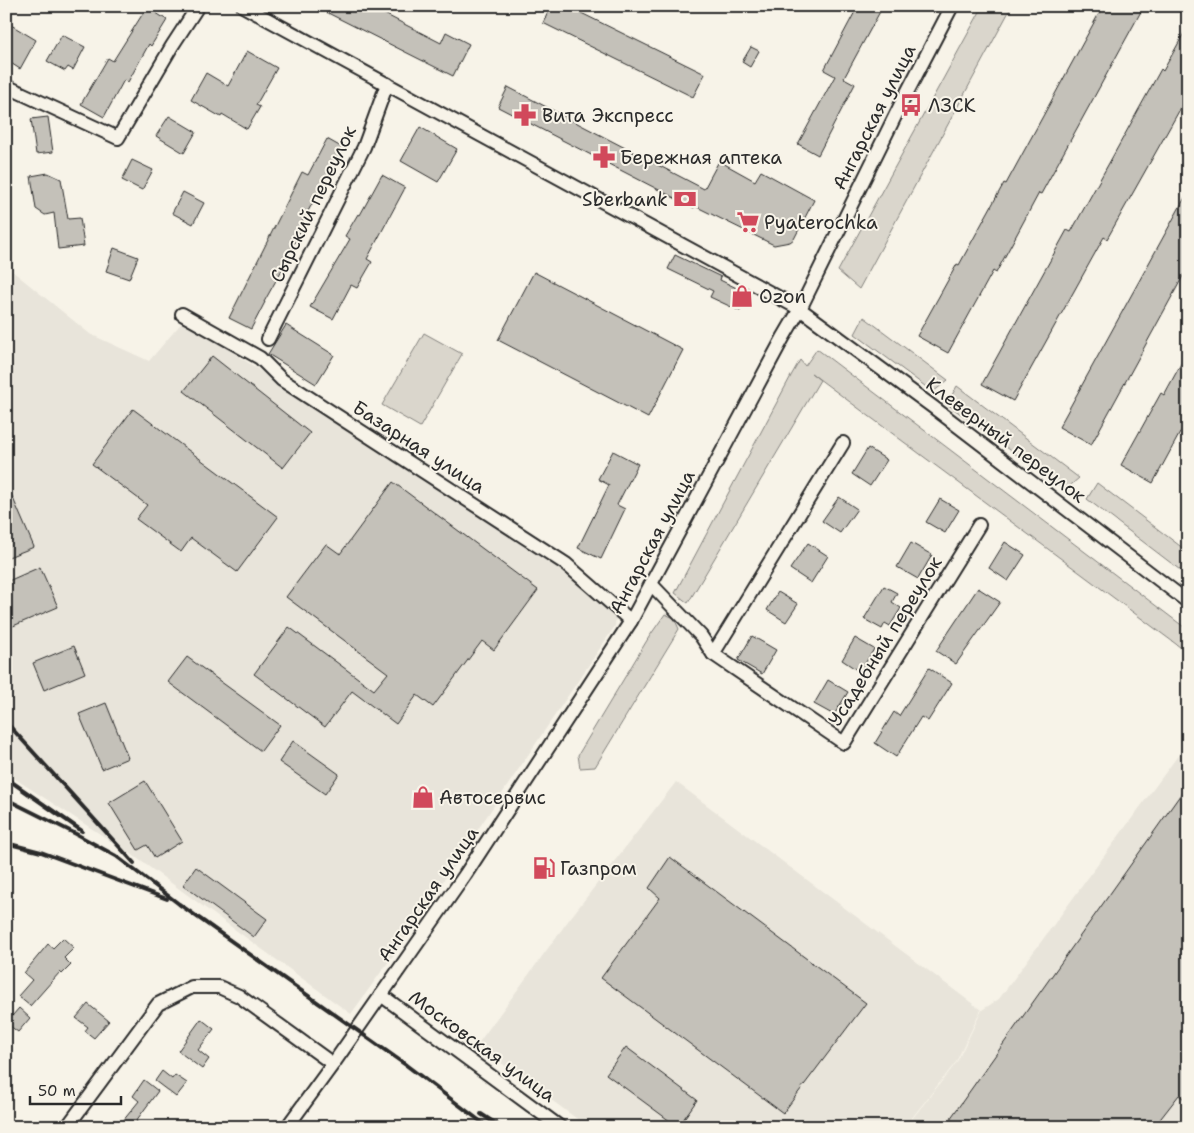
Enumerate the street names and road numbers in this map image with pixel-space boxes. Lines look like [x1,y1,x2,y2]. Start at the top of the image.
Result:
street label: Ангарская улица [827,40,922,194]
street label: Сырский переулок [264,121,362,287]
street label: Клеверный переулок [921,372,1091,508]
street label: Базарная улица [348,395,490,499]
street label: Ангарская улица [603,465,701,618]
street label: Усадебный переулок [822,551,948,731]
street label: Ангарская улица [372,821,484,967]
street label: Московская улица [404,984,561,1108]

